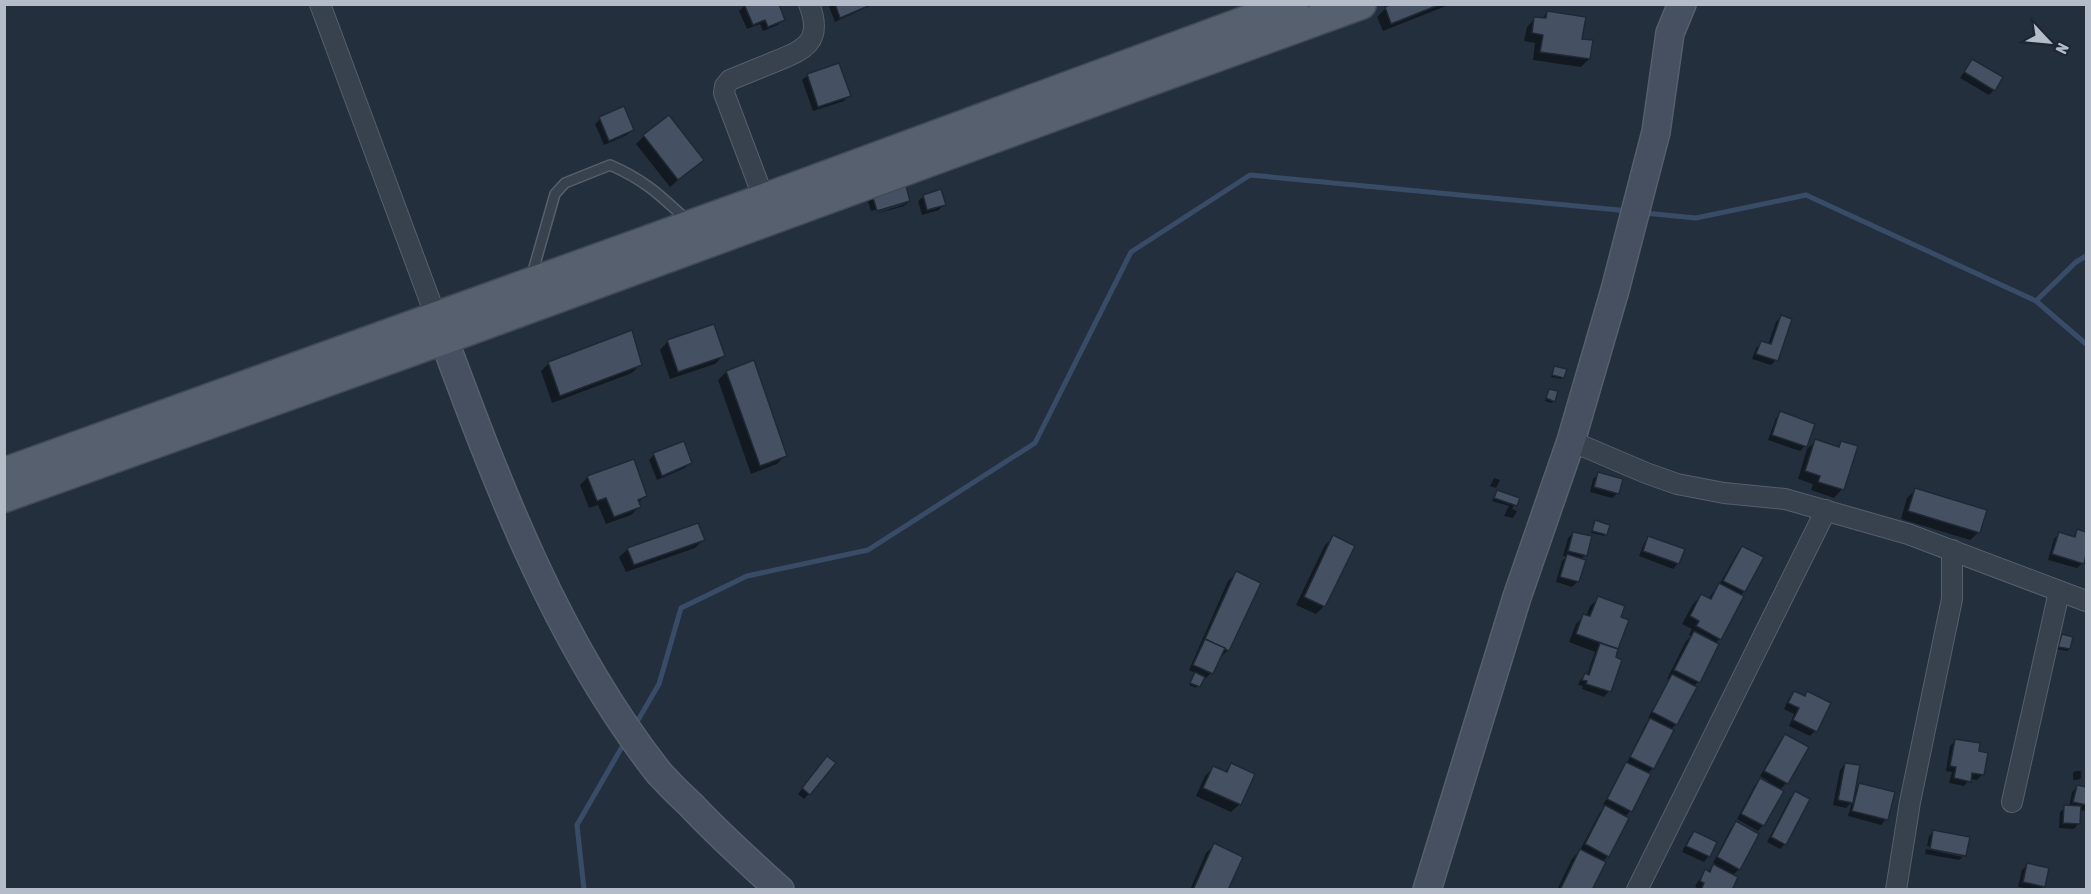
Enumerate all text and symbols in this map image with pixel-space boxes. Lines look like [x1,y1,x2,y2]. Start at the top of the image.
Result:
north arrow [2019,12,2079,72]
text: N [2052,40,2073,57]

